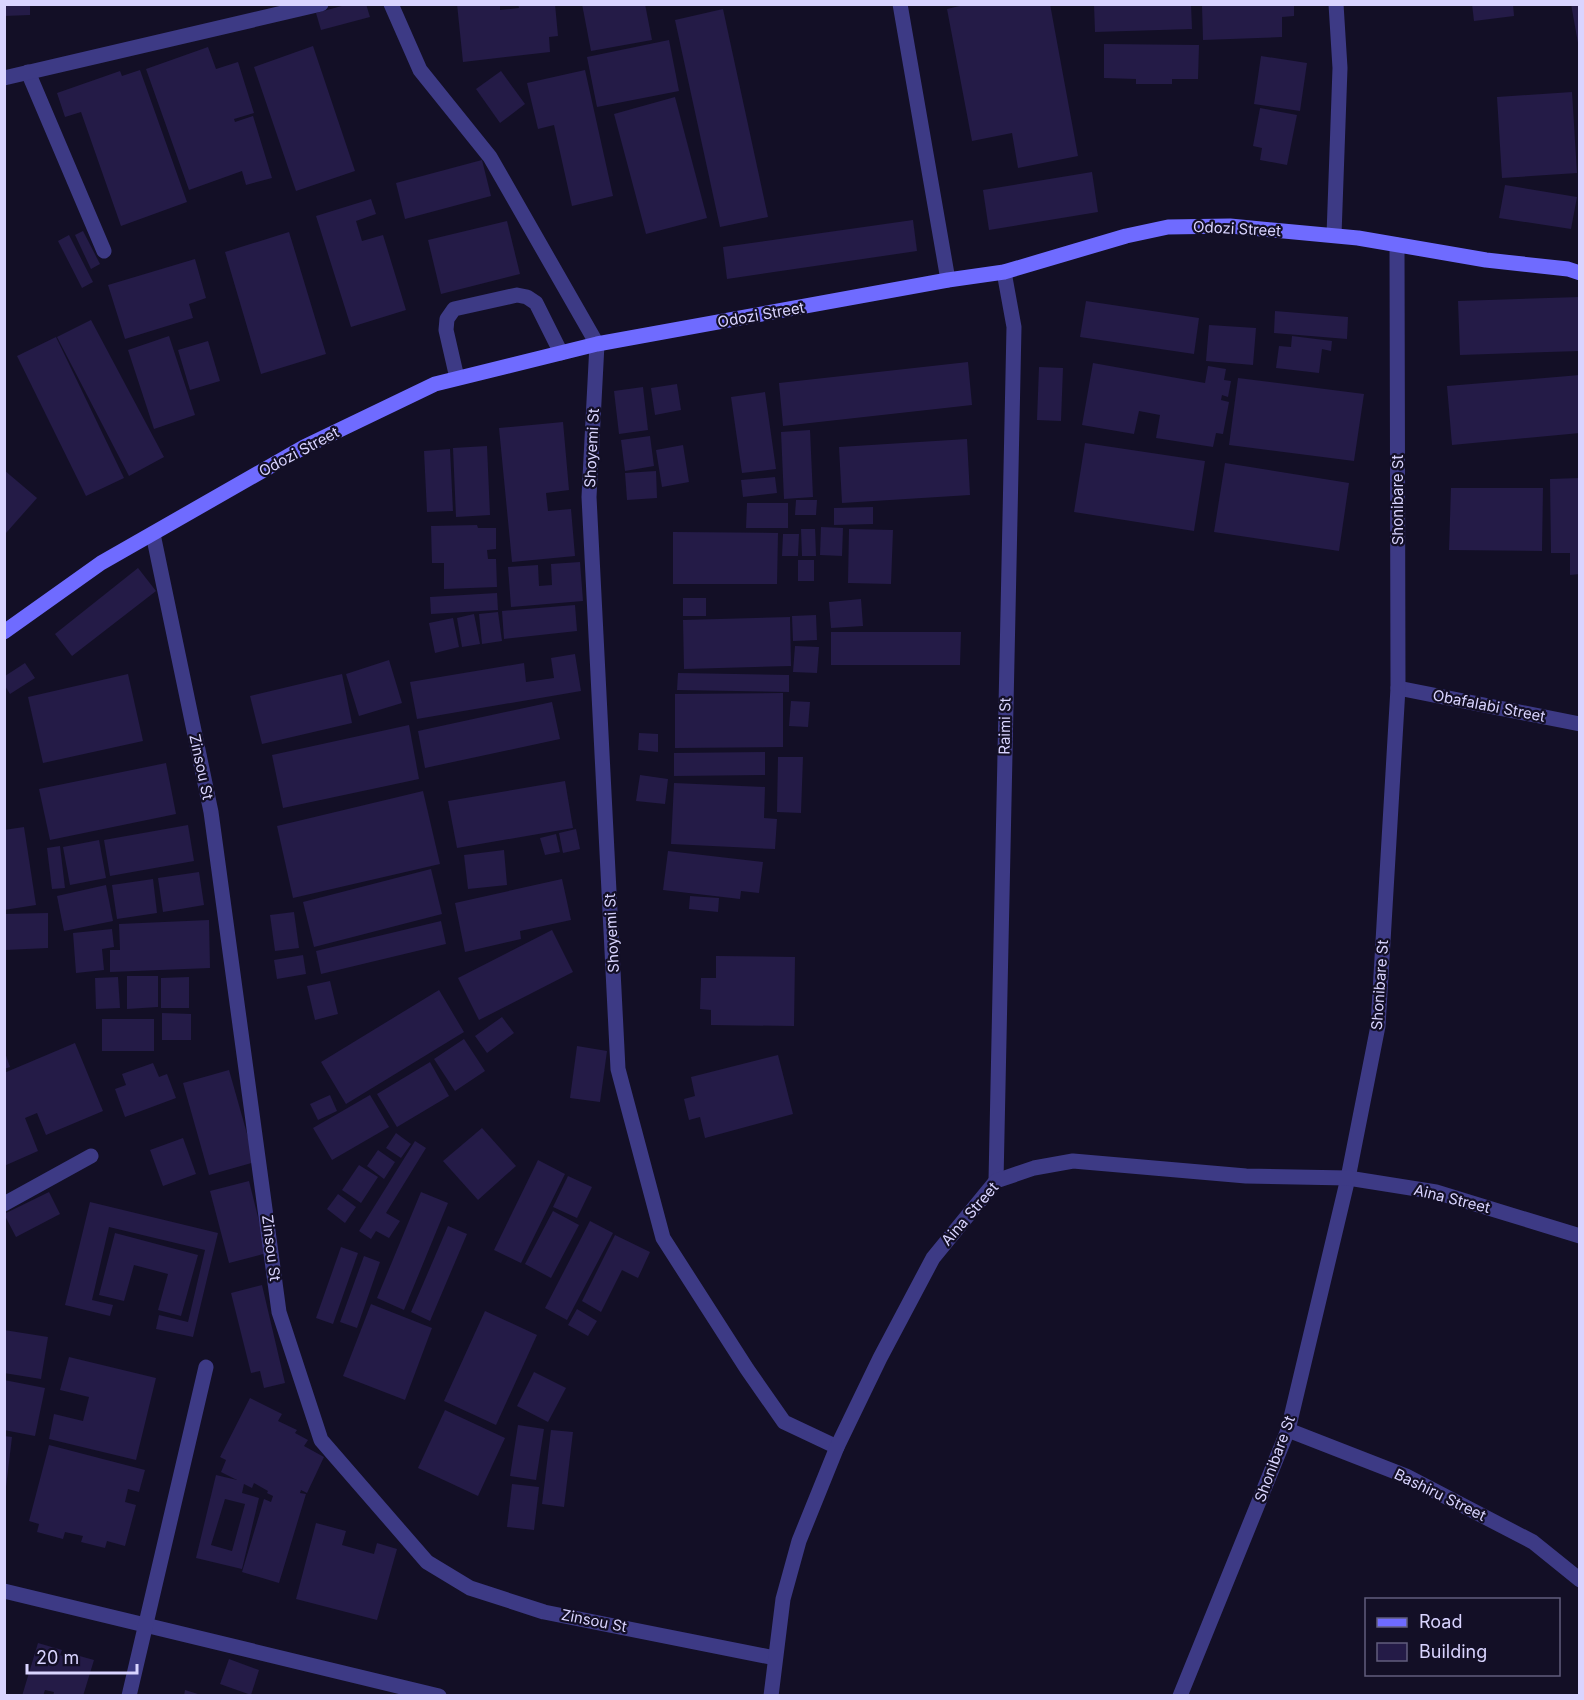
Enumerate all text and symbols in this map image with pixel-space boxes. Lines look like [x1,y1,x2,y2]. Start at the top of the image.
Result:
street label: Odozi Street [1193,217,1282,240]
street label: Odozi Street [716,298,806,331]
street label: Shoyemi St [580,408,603,488]
street label: Odozi Street [256,422,342,481]
street label: Shonibare St [1388,455,1407,545]
street label: Obafalabi Street [1431,685,1547,726]
street label: Raimi St [995,697,1014,755]
street label: Zinsou St [185,732,218,801]
street label: Shoyemi St [600,893,623,973]
street label: Shonibare St [1367,939,1392,1031]
street label: Aina Street [937,1178,1002,1249]
street label: Aina Street [1412,1180,1492,1217]
street label: Zinsou St [258,1214,285,1282]
street label: Shonibare St [1250,1413,1299,1505]
street label: Bashiru Street [1391,1464,1489,1525]
legend [1365,1598,1560,1676]
street label: Zinsou St [560,1605,629,1636]
text: Road [1419,1611,1462,1632]
scale bar [27,1637,136,1675]
text: Building [1419,1641,1487,1662]
text: 20 m [36,1647,79,1668]

